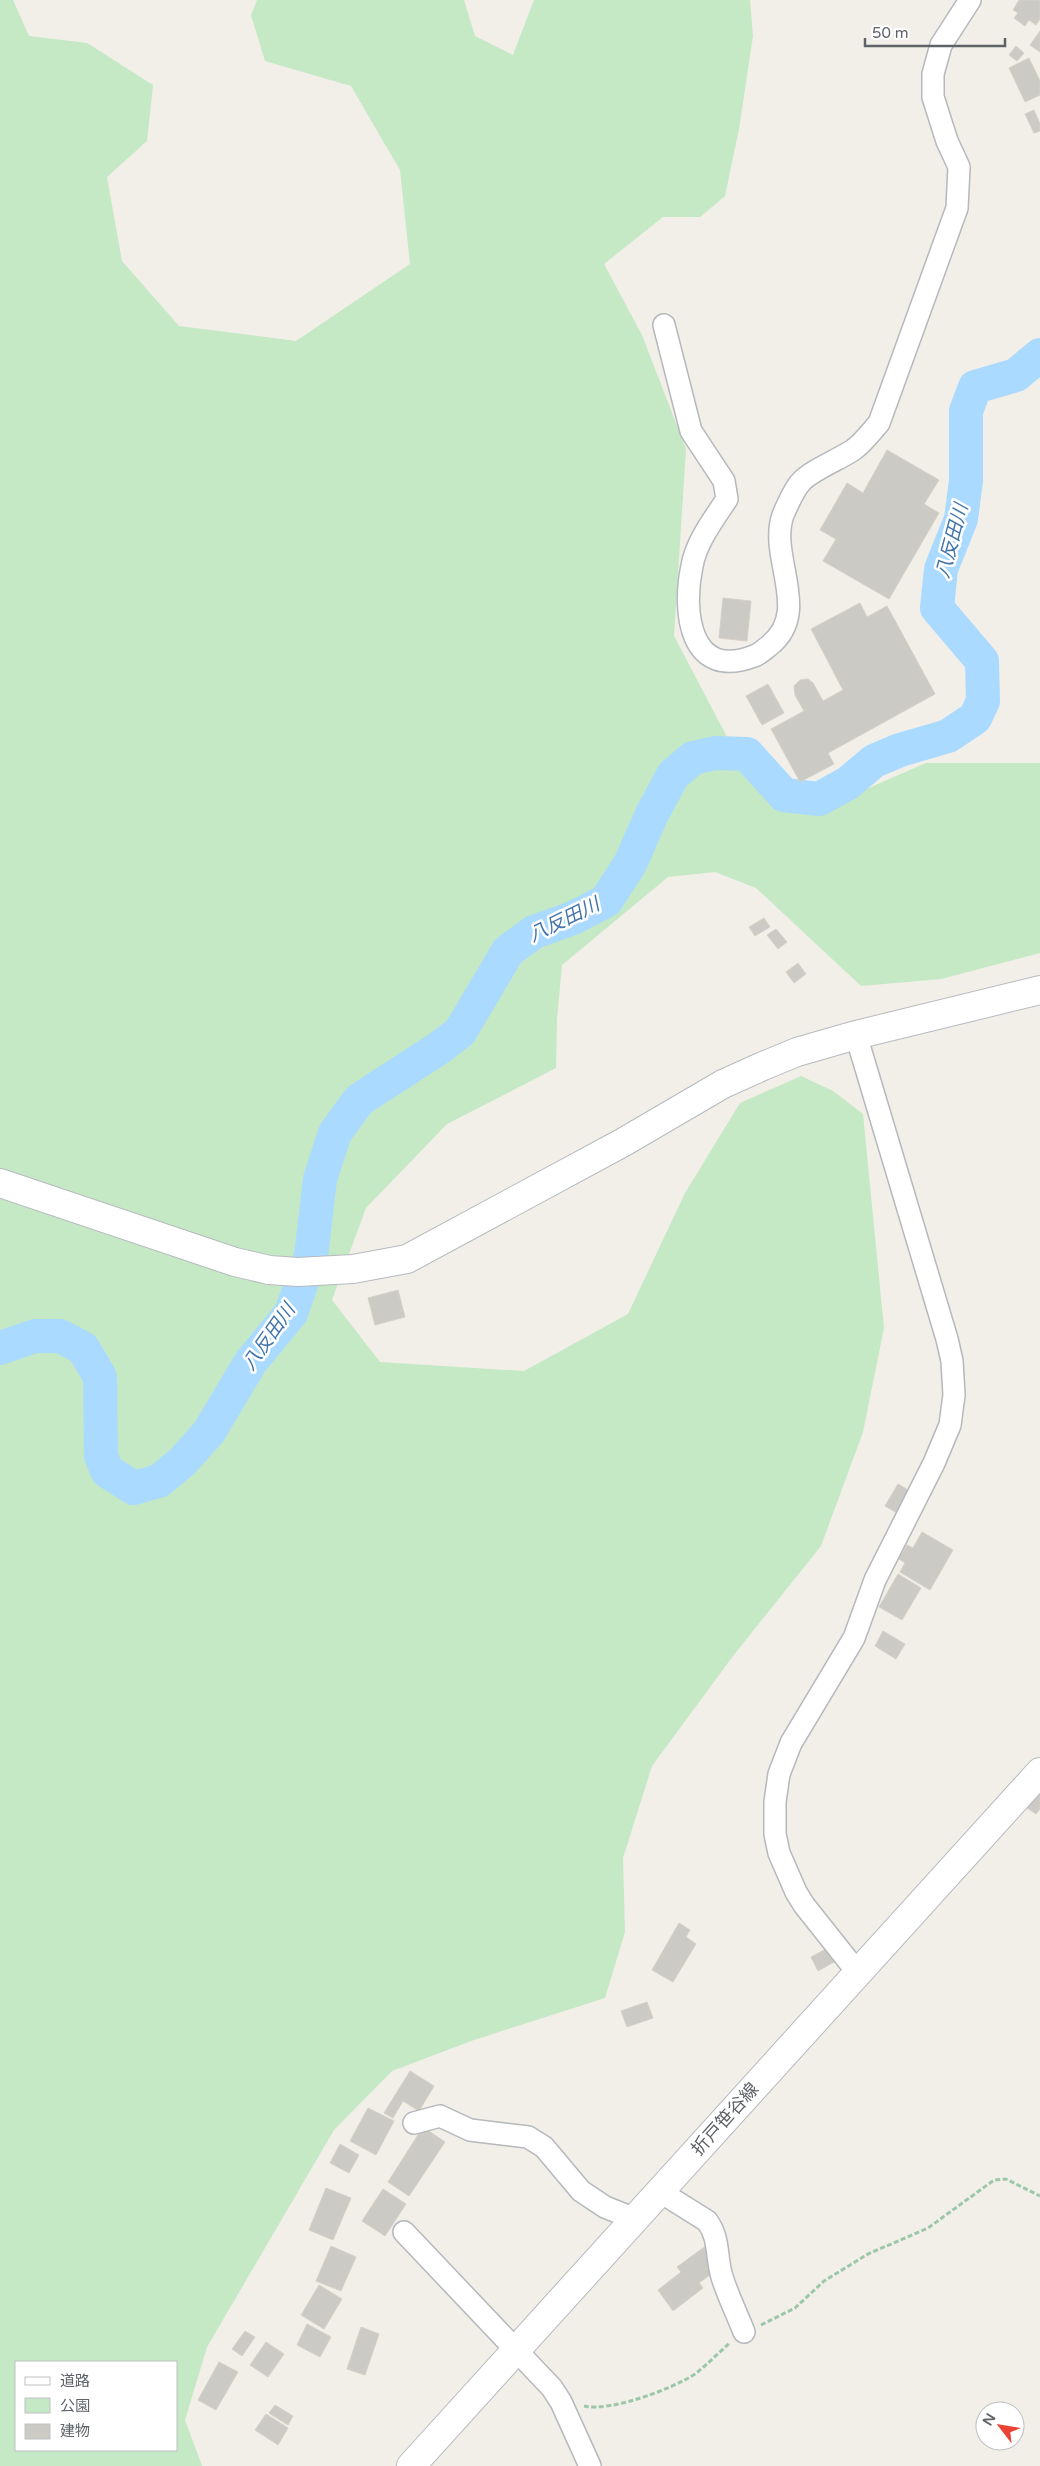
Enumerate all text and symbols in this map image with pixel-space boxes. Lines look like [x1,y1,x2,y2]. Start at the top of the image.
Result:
scale bar [865,15,1005,47]
text: 50 m [872,24,909,42]
water label: 八反田川 [932,500,973,581]
water label: 八反田川 [525,893,605,947]
water label: 八反田川 [238,1298,301,1374]
street label: 折戸笹谷線 [687,2078,763,2160]
legend [15,2361,178,2451]
text: 道路 [60,2372,90,2390]
text: 公園 [60,2397,90,2415]
north arrow [975,2401,1025,2451]
text: N [979,2410,999,2429]
text: 建物 [60,2422,90,2440]

